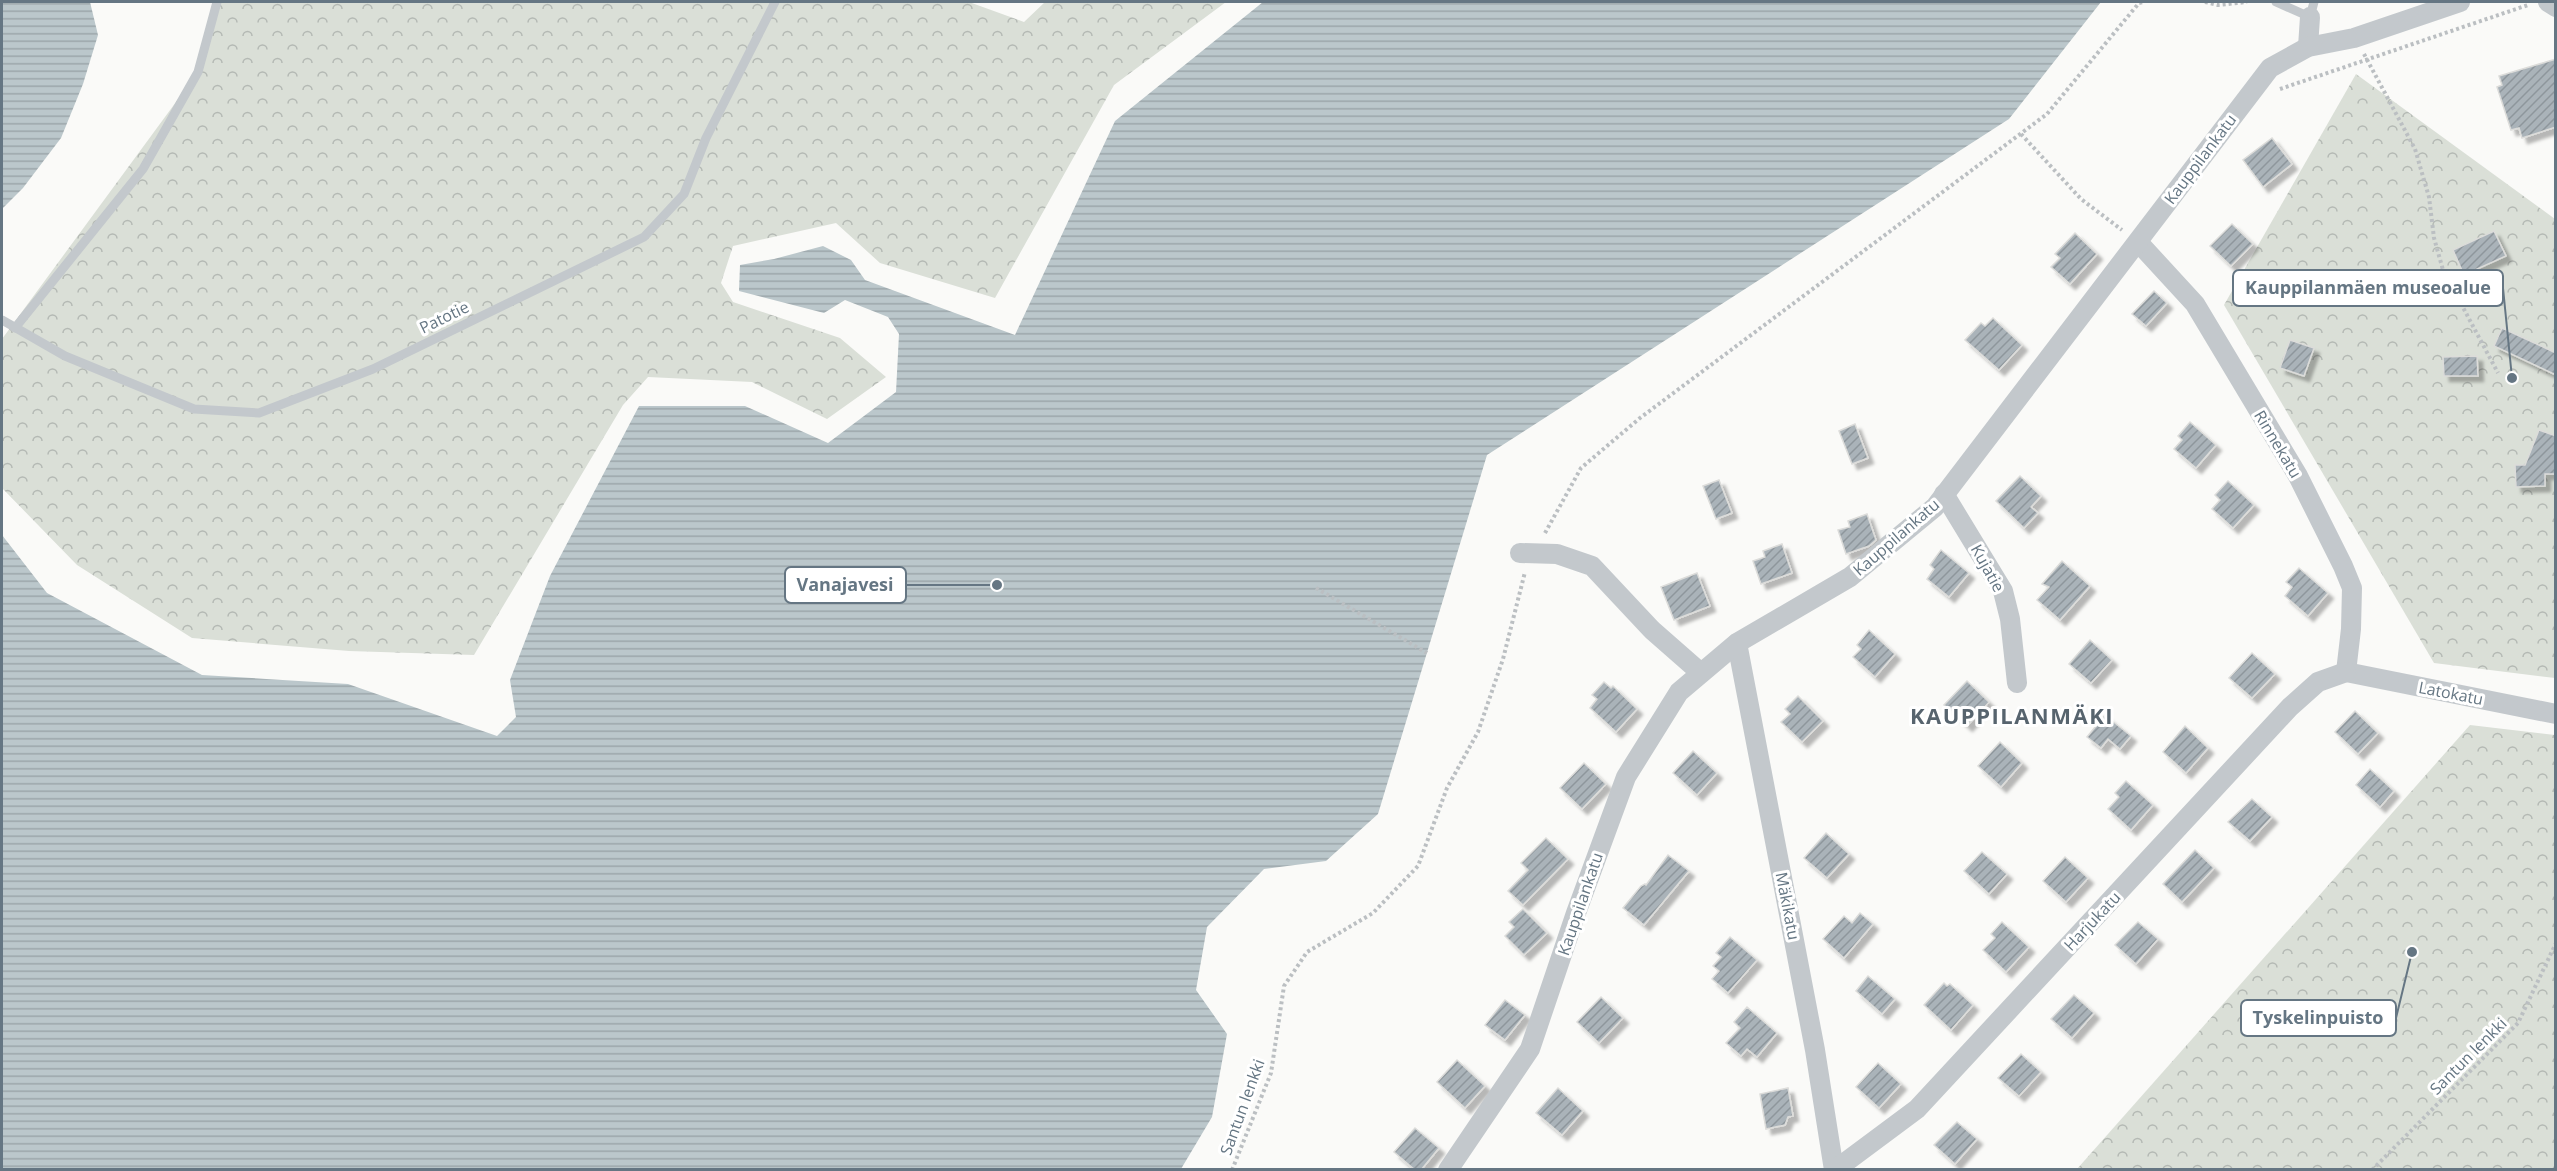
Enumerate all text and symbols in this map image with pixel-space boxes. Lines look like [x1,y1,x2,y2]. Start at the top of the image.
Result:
street label: Kauppilankatu [2159,109,2241,209]
callout: Kauppilanmäen museoalue [2233,270,2503,306]
text: Kauppilanmäen museoalue [2245,275,2491,299]
street label: Patotie [416,296,472,338]
street label: Rinnekatu [2249,406,2307,482]
street label: Kauppilankatu [1848,493,1944,581]
street label: Kujatie [1966,540,2010,596]
callout: Vanajavesi [785,567,906,603]
text: Vanajavesi [797,572,893,596]
street label: Latokatu [2417,676,2485,710]
district label: KAUPPILANMÄKI [1910,700,2114,730]
street label: Kauppilankatu [1552,850,1608,958]
street label: Mäkikatu [1771,870,1805,942]
street label: Harjukatu [2059,886,2125,956]
callout: Tyskelinpuisto [2241,1000,2396,1036]
text: Tyskelinpuisto [2253,1005,2383,1029]
street label: Santun lenkki [2425,1013,2511,1099]
street label: Santun lenkki [1214,1056,1270,1158]

